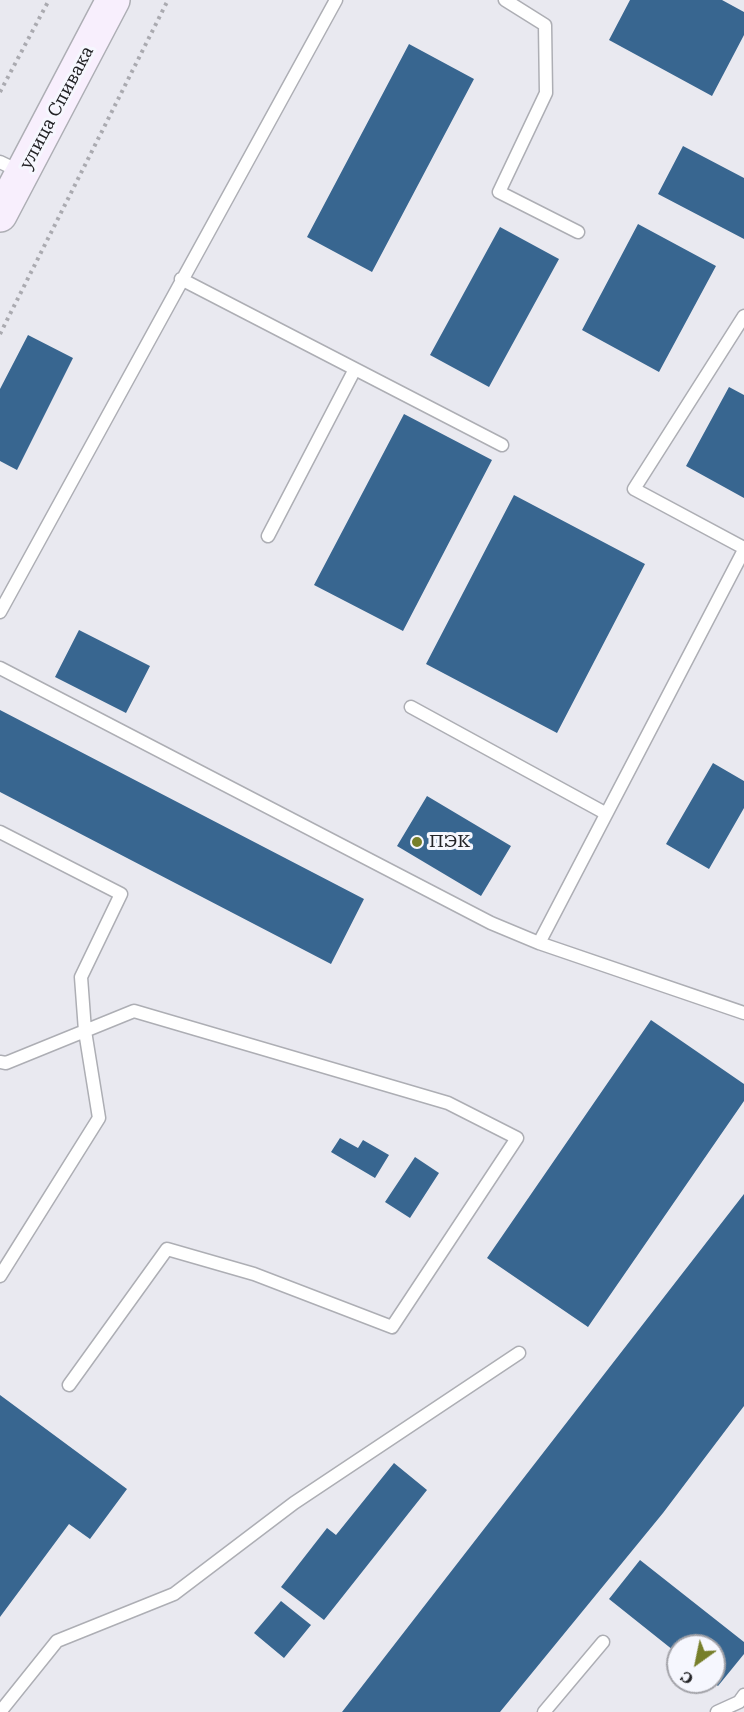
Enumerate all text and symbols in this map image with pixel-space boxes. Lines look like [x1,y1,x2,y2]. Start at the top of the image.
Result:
street label: улица Спивака [15,43,99,173]
place label: ПЭК [429,831,470,853]
marker: ПЭК [410,835,424,849]
north arrow [666,1634,726,1694]
text: С [677,1667,697,1689]

